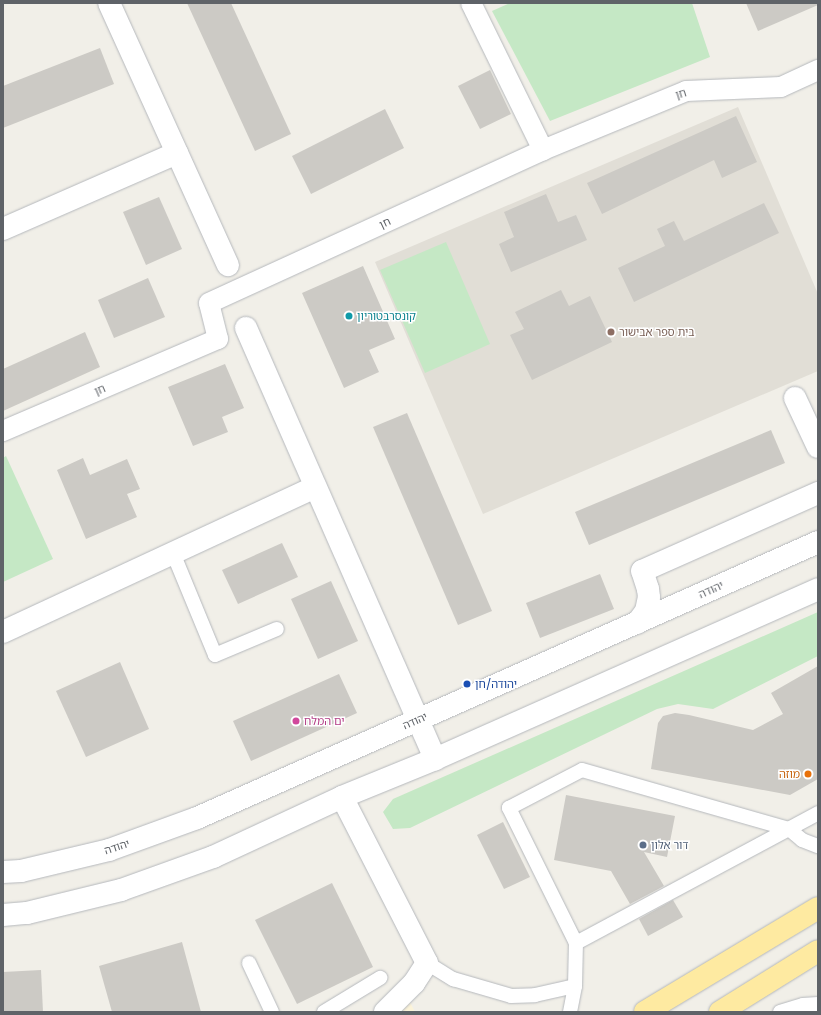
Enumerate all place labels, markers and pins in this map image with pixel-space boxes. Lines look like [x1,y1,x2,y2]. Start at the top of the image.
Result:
place label: קונסרבטוריון [357,309,416,323]
marker: קונסרבטוריון [344,311,354,321]
place label: בית ספר אבישור [619,325,694,339]
marker: בית ספר אבישור [606,327,616,337]
place label: יהודה/חן [475,677,517,691]
marker: יהודה/חן [462,679,472,689]
place label: ים המלח [304,714,345,728]
marker: ים המלח [291,716,301,726]
place label: מוזה [779,767,800,781]
marker: מוזה [803,769,813,779]
place label: דור אלון [651,838,688,852]
marker: דור אלון [638,840,648,850]

